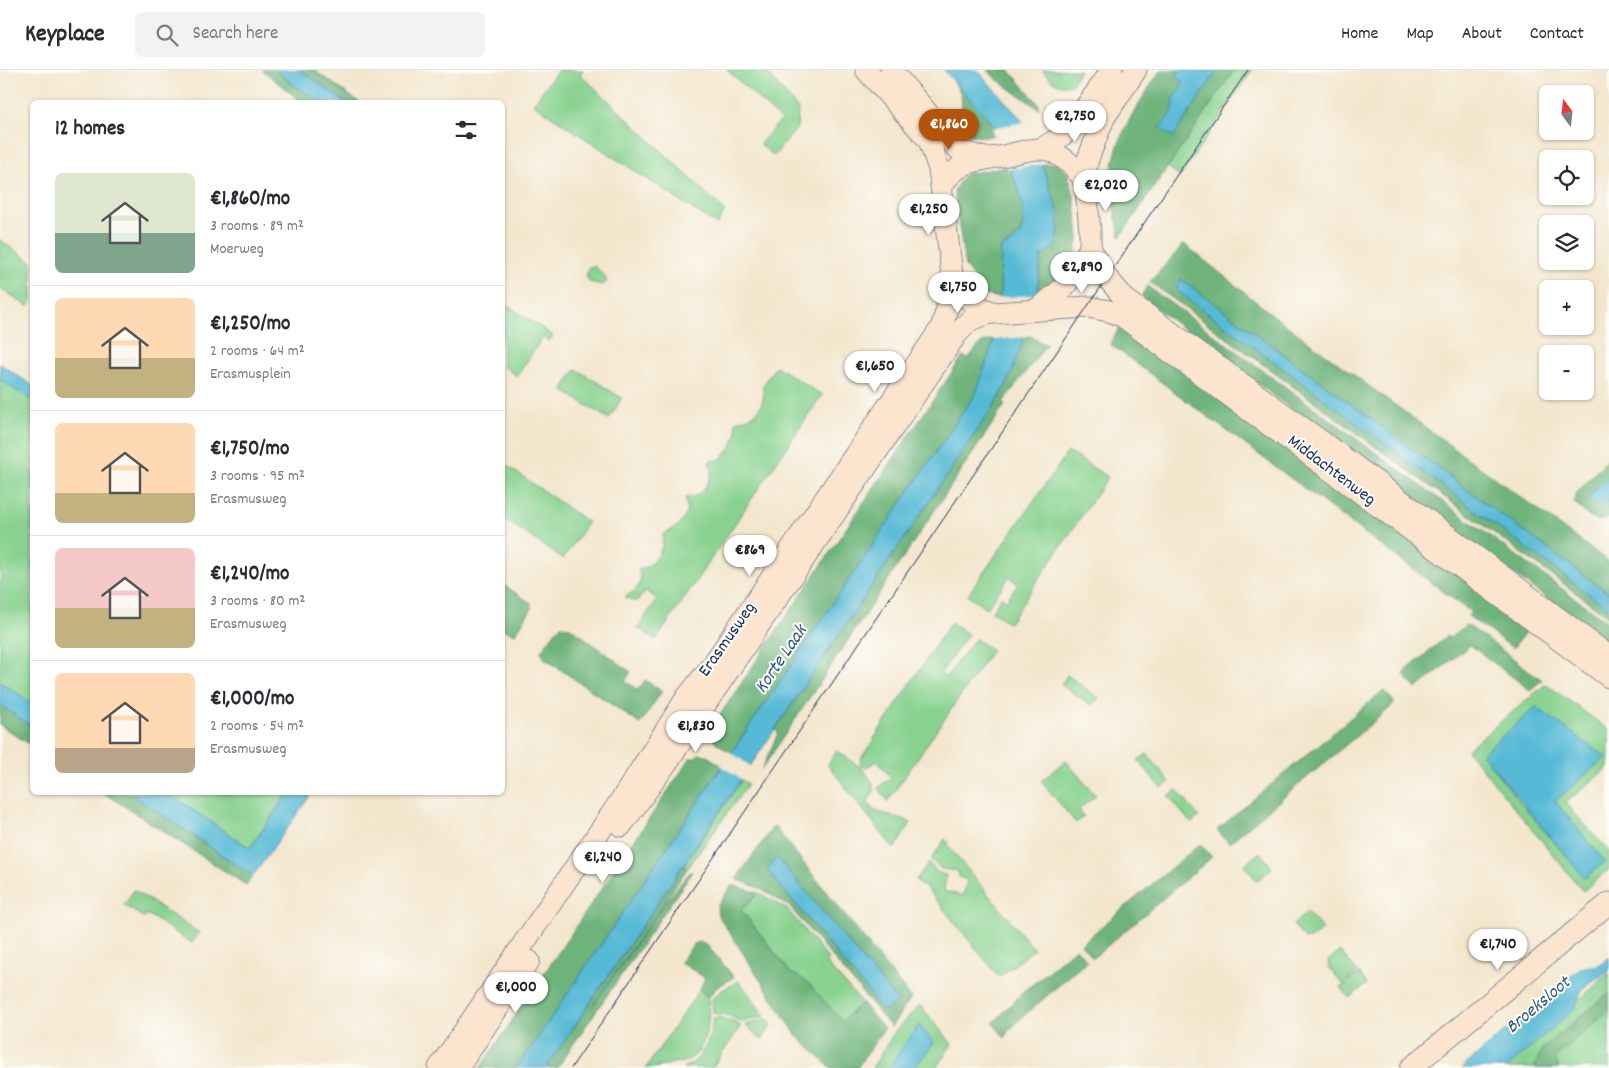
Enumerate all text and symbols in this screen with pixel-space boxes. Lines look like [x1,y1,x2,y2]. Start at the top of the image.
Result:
search box [135,12,485,57]
text: Keyplace [25,18,105,52]
icon: search [153,21,181,49]
text: Search here [193,21,278,48]
text: Home [1341,22,1378,47]
text: Map [1406,22,1434,47]
text: About [1462,22,1502,47]
text: Contact [1530,22,1584,47]
north arrow [1539,85,1594,140]
map controls [1539,85,1594,400]
pin: €2,750 [1034,100,1116,143]
text: €2,750 [1054,105,1096,128]
pin: €1,860 [908,108,990,151]
text: €1,860 [930,113,968,136]
text: 12 homes [55,115,125,145]
icon: filters [452,116,480,144]
button: locate [1539,150,1594,205]
pin: €2,020 [1065,170,1147,212]
text: €2,020 [1084,174,1128,197]
text: €1,860/mo [210,185,290,215]
icon: home [95,193,155,253]
pin: €1,250 [888,194,970,236]
text: €1,250 [910,198,948,221]
text: 3 rooms · 89 m² [210,215,304,238]
button: layers [1539,215,1594,270]
text: Moerweg [210,238,264,261]
pin: €2,890 [1041,252,1123,294]
text: €2,890 [1061,256,1103,279]
pin: €1,750 [917,272,999,314]
text: €1,750 [939,276,977,299]
button: + [1539,280,1594,335]
text: €1,250/mo [210,310,290,340]
icon: home [95,318,155,378]
text: 2 rooms · 64 m² [210,340,305,363]
button: − [1539,345,1594,400]
pin: €1,650 [834,350,916,393]
text: €1,650 [855,355,895,378]
text: Erasmusplein [210,363,291,386]
street label: Middachtenweg [1282,429,1381,513]
text: €1,750/mo [210,435,289,465]
icon: home [95,443,155,503]
text: 3 rooms · 95 m² [210,465,305,488]
text: Erasmusweg [210,488,286,511]
pin: €869 [720,534,780,577]
text: €869 [735,539,765,562]
text: €1,240/mo [210,560,289,590]
icon: home [95,568,155,628]
text: 3 rooms · 80 m² [210,590,305,613]
street label: Erasmusweg [693,598,763,682]
text: Erasmusweg [210,613,286,636]
water label: Korte Laak [749,619,816,700]
text: €1,000/mo [210,685,294,715]
icon: home [95,693,155,753]
pin: €1,830 [655,710,737,753]
text: 2 rooms · 54 m² [210,715,304,738]
text: €1,830 [677,715,715,738]
text: Erasmusweg [210,738,286,761]
pin: €1,240 [562,842,644,884]
text: €1,240 [584,846,622,869]
pin: €1,740 [1457,928,1539,971]
text: €1,740 [1480,933,1516,956]
water label: Broeksloot [1501,970,1579,1041]
pin: €1,000 [475,972,557,1014]
text: €1,000 [495,976,537,999]

